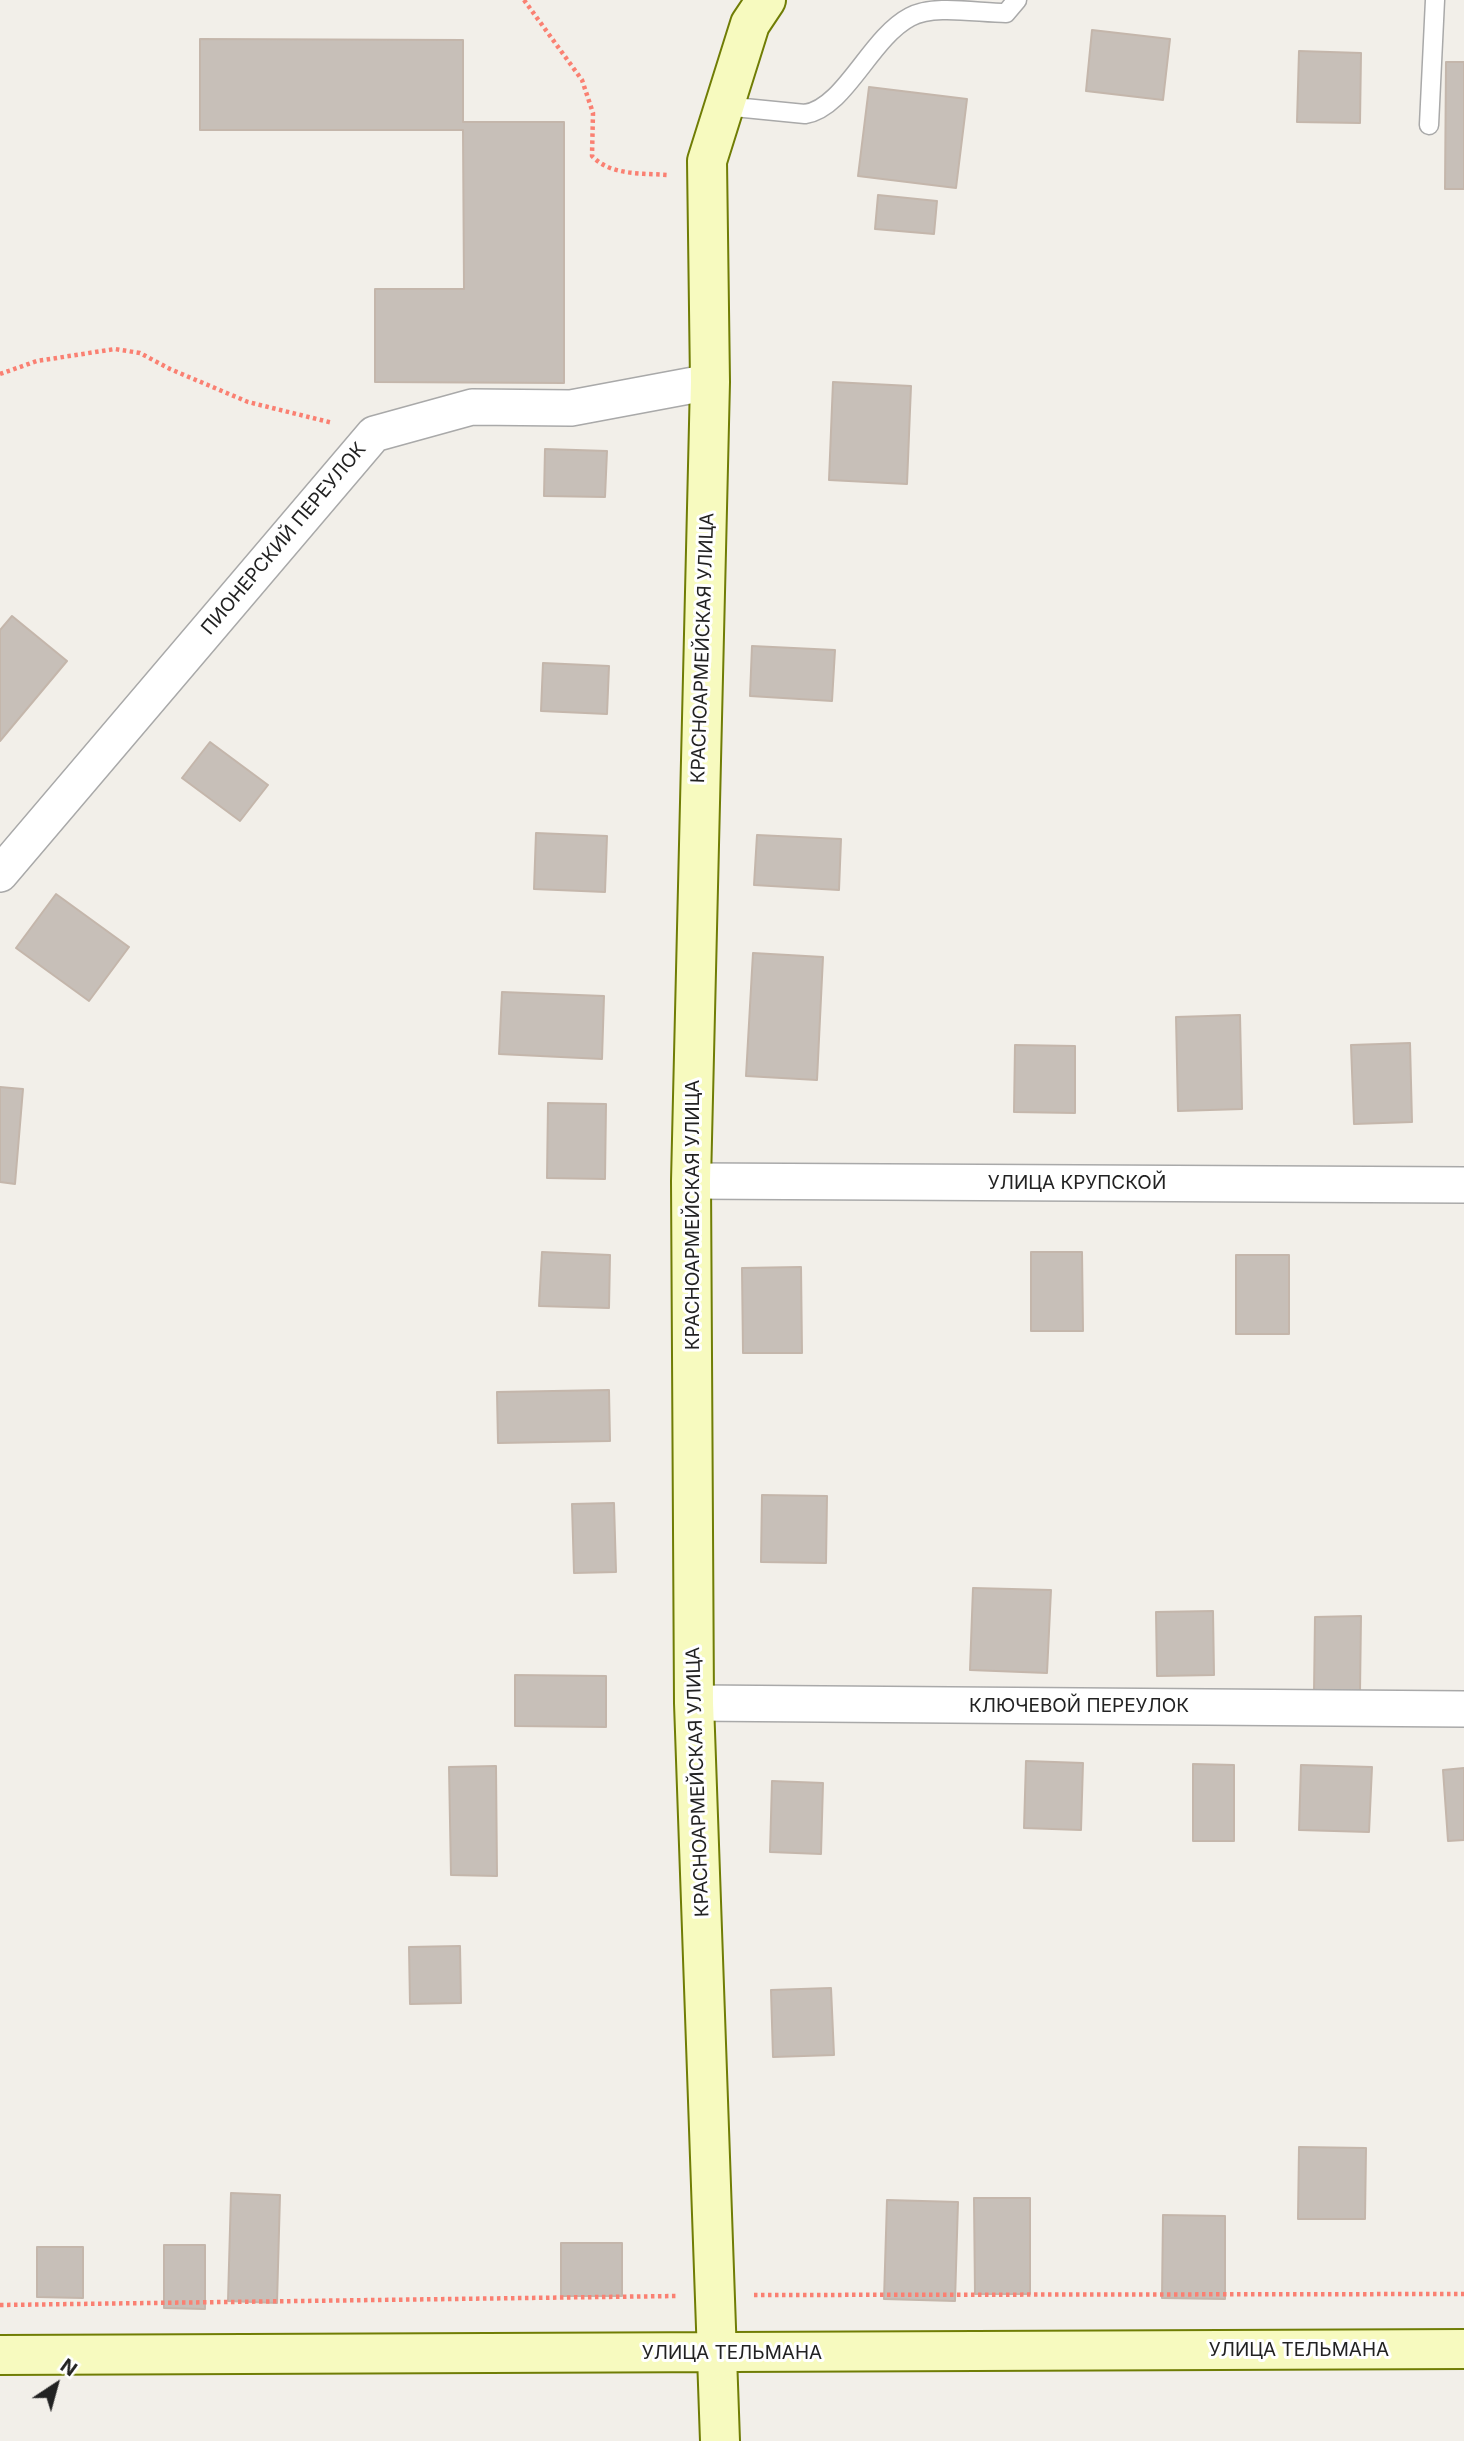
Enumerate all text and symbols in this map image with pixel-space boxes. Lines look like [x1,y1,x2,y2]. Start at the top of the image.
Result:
street label: ПИОНЕРСКИЙ ПЕРЕУЛОК [197,438,371,640]
street label: КРАСНОАРМЕЙСКАЯ УЛИЦА [687,512,719,784]
street label: КРАСНОАРМЕЙСКАЯ УЛИЦА [682,1080,704,1350]
street label: УЛИЦА КРУПСКОЙ [988,1172,1166,1194]
street label: КРАСНОАРМЕЙСКАЯ УЛИЦА [682,1646,714,1918]
street label: КЛЮЧЕВОЙ ПЕРЕУЛОК [969,1695,1189,1717]
street label: УЛИЦА ТЕЛЬМАНА [1209,2339,1389,2361]
street label: УЛИЦА ТЕЛЬМАНА [642,2342,822,2364]
north arrow [21,2350,91,2420]
text: N [56,2354,81,2381]

